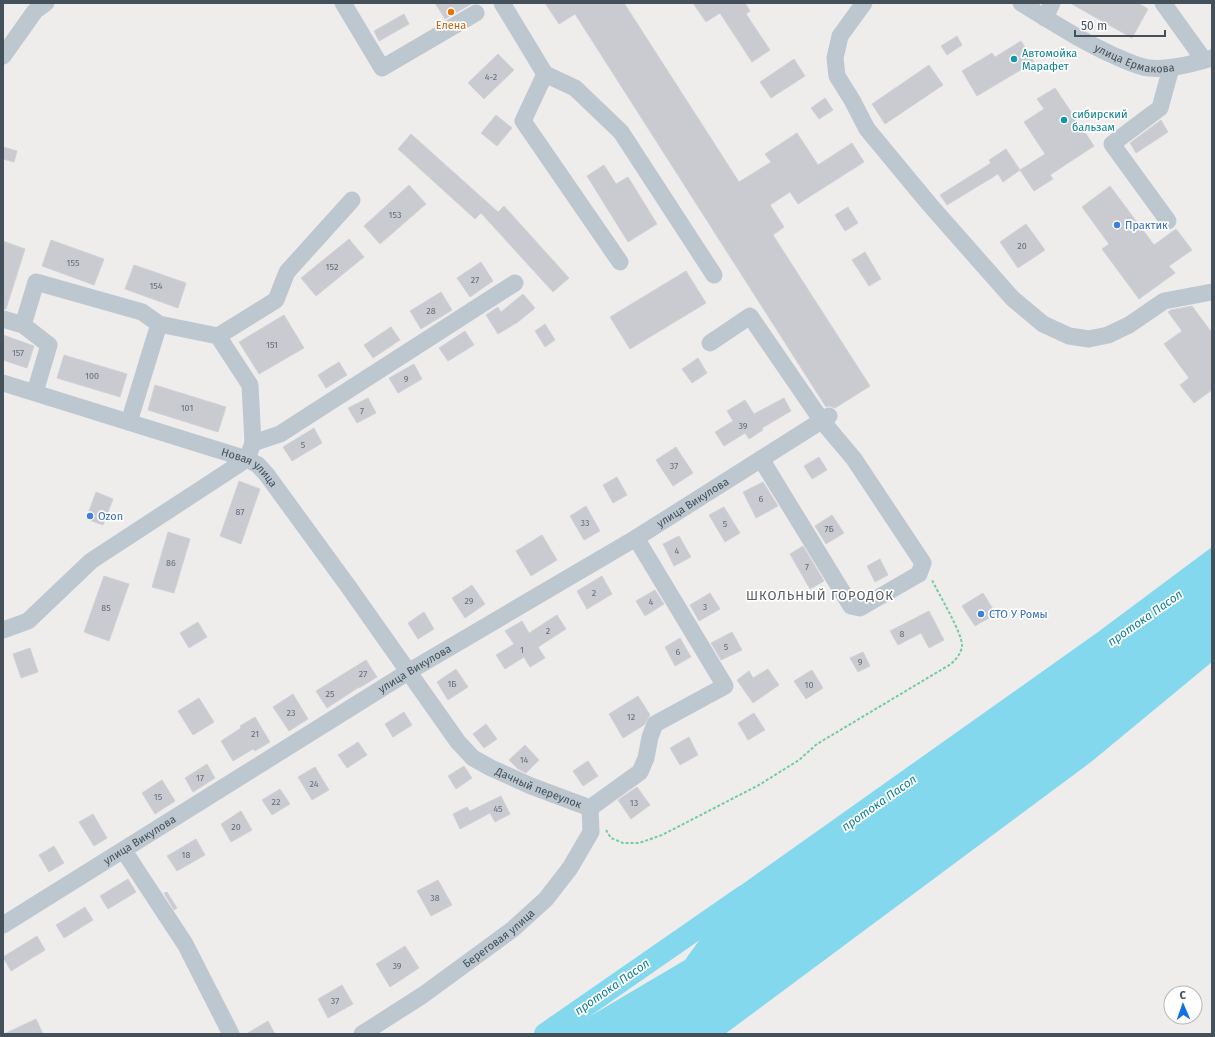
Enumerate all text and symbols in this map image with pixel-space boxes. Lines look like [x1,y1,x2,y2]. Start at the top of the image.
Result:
marker: Елена [446,7,456,17]
scale bar [1075,12,1165,38]
place label: Елена [436,19,466,32]
text: 50 m [1081,19,1107,33]
street label: улица Ермакова [1092,41,1175,75]
place label: Автомойка Марафет [1022,47,1077,73]
marker: Автомойка Марафет [1009,54,1019,64]
house number: 4-2 [485,72,497,82]
place label: сибирский бальзам [1072,108,1128,134]
marker: сибирский бальзам [1059,115,1069,125]
house number: 153 [389,210,401,220]
place label: Практик [1125,219,1168,232]
marker: Практик [1112,220,1122,230]
house number: 20 [1017,241,1027,251]
house number: 155 [67,258,80,268]
house number: 152 [326,262,338,272]
house number: 27 [471,275,479,285]
house number: 154 [149,281,163,291]
house number: 28 [426,306,436,316]
house number: 151 [266,340,278,350]
house number: 157 [12,348,24,358]
house number: 100 [85,371,99,381]
house number: 9 [404,374,409,384]
house number: 101 [181,403,193,413]
house number: 7 [360,406,364,416]
house number: 39 [738,421,748,431]
house number: 5 [301,440,306,450]
street label: Новая улица [220,445,280,490]
house number: 37 [670,461,678,471]
street label: улица Викулова [654,475,731,530]
house number: 6 [759,494,764,504]
house number: 87 [236,507,244,517]
place label: Ozon [98,510,123,523]
marker: Ozon [85,511,95,521]
house number: 33 [581,518,589,528]
house number: 5 [723,519,728,529]
house number: 7Б [824,524,834,534]
house number: 4 [675,546,680,556]
house number: 86 [166,558,176,568]
house number: 7 [805,562,809,572]
water label: протока Пасол [1105,587,1185,649]
house number: 2 [592,588,596,598]
district label: ШКОЛЬНЫЙ ГОРОДОК [746,588,894,603]
house number: 29 [464,596,474,606]
house number: 4 [649,597,654,607]
house number: 3 [703,602,707,612]
house number: 85 [101,603,111,613]
place label: СТО У Ромы [989,608,1048,621]
marker: СТО У Ромы [976,609,986,619]
house number: 2 [546,626,550,636]
house number: 8 [900,629,905,639]
street label: улица Викулова [376,642,454,696]
house number: 5 [724,642,729,652]
house number: 1 [520,645,524,655]
house number: 6 [676,647,681,657]
house number: 9 [858,657,863,667]
house number: 27 [359,669,367,679]
house number: 1Б [447,679,457,689]
house number: 10 [805,680,813,690]
house number: 25 [326,689,335,699]
house number: 23 [287,708,295,718]
house number: 12 [627,712,635,722]
house number: 21 [251,729,259,739]
house number: 14 [520,755,529,765]
street label: Дачный переулок [492,764,584,811]
water label: протока Пасол [839,772,919,834]
house number: 17 [196,773,204,783]
house number: 24 [309,779,319,789]
house number: 15 [154,792,163,802]
house number: 22 [272,797,280,807]
house number: 13 [630,798,638,808]
house number: 45 [493,804,503,814]
street label: улица Викулова [101,813,178,868]
house number: 20 [231,822,241,832]
house number: 18 [182,850,190,860]
house number: 38 [430,893,440,903]
street label: Береговая улица [460,907,538,971]
water label: протока Пасол [572,956,652,1018]
house number: 39 [392,961,402,971]
north arrow [1163,985,1203,1025]
text: С [1179,989,1187,1002]
house number: 37 [331,996,339,1006]

